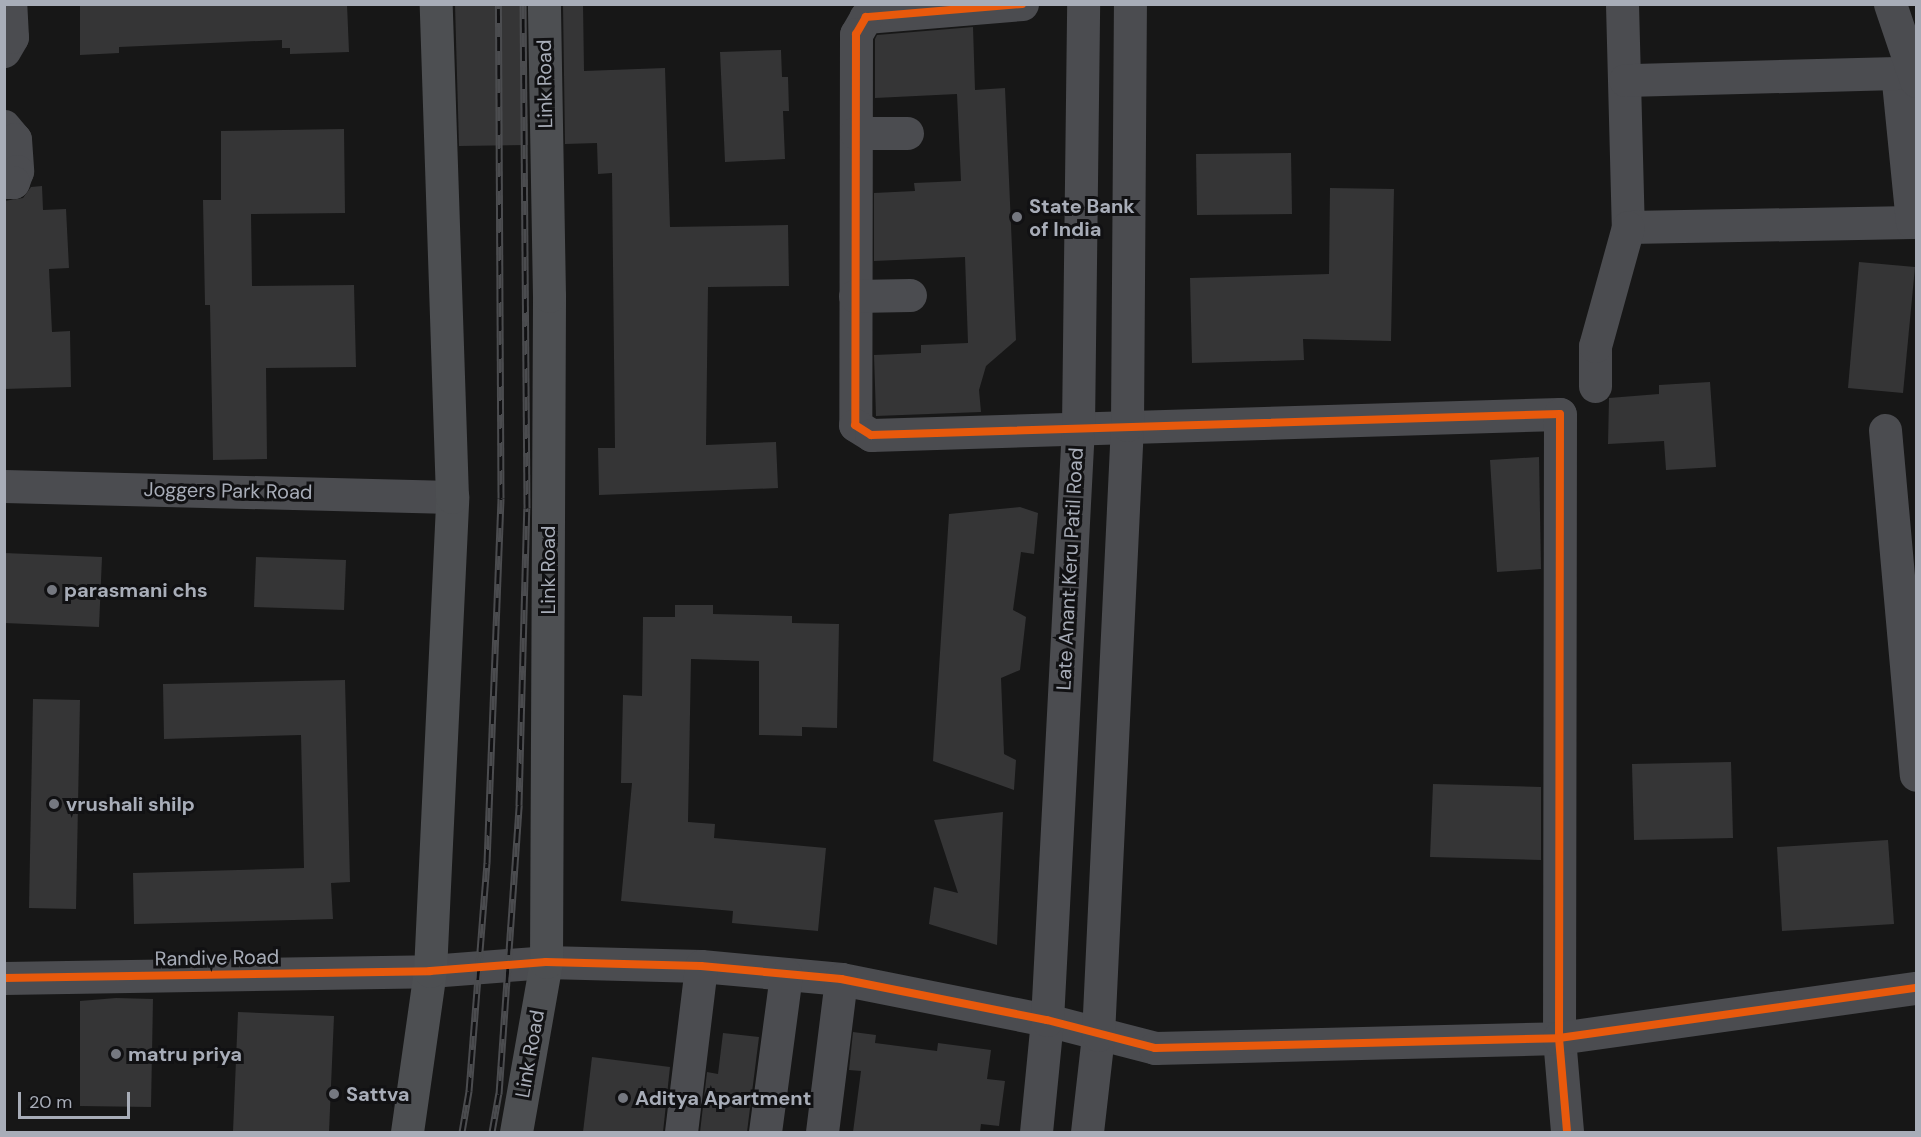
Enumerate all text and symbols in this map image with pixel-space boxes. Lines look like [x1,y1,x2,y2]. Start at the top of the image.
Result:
street label: Link Road [532,39,558,129]
place label: State Bank of India [1029,194,1135,241]
marker: State Bank of India [1010,210,1024,224]
street label: Late Anant Keru Patil Road [1052,447,1088,691]
street label: Joggers Park Road [143,478,313,504]
street label: Link Road [536,526,560,614]
place label: parasmani chs [64,578,208,602]
marker: parasmani chs [45,583,59,597]
place label: vrushali shilp [66,792,195,816]
marker: vrushali shilp [47,797,61,811]
street label: Randive Road [155,945,279,971]
street label: Link Road [510,1008,550,1100]
place label: matru priya [128,1042,242,1066]
marker: matru priya [109,1047,123,1061]
scale bar [21,1080,134,1118]
place label: Sattva [346,1082,409,1106]
place label: Aditya Apartment [635,1086,811,1110]
marker: Sattva [327,1087,341,1101]
text: 20 m [29,1090,72,1114]
marker: Aditya Apartment [616,1091,630,1105]

